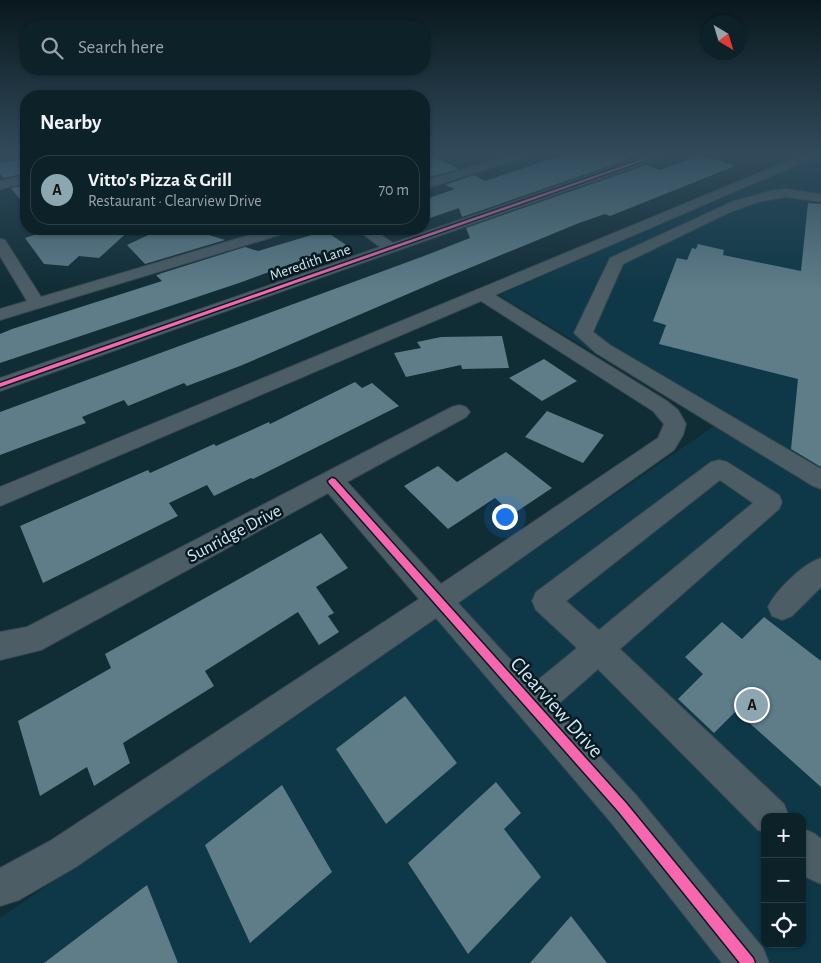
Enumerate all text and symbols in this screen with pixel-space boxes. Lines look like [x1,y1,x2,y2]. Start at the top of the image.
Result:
north arrow [701,15,746,60]
search box [20,20,430,75]
icon: search [38,34,66,62]
text: Search here [78,38,164,57]
text: Nearby [40,112,101,133]
text: Vitto's Pizza & Grill [88,171,232,190]
text: A [52,182,62,198]
text: 70 m [378,182,409,198]
text: Restaurant · Clearview Drive [88,193,262,209]
street label: Meredith Lane [268,242,353,283]
street label: Sunridge Drive [185,502,284,566]
your location [492,504,518,530]
street label: Clearview Drive [506,653,607,762]
pin: A [736,686,768,724]
map controls [761,813,806,948]
button: + [761,813,806,858]
button: − [761,858,806,903]
button: locate [761,903,806,948]

